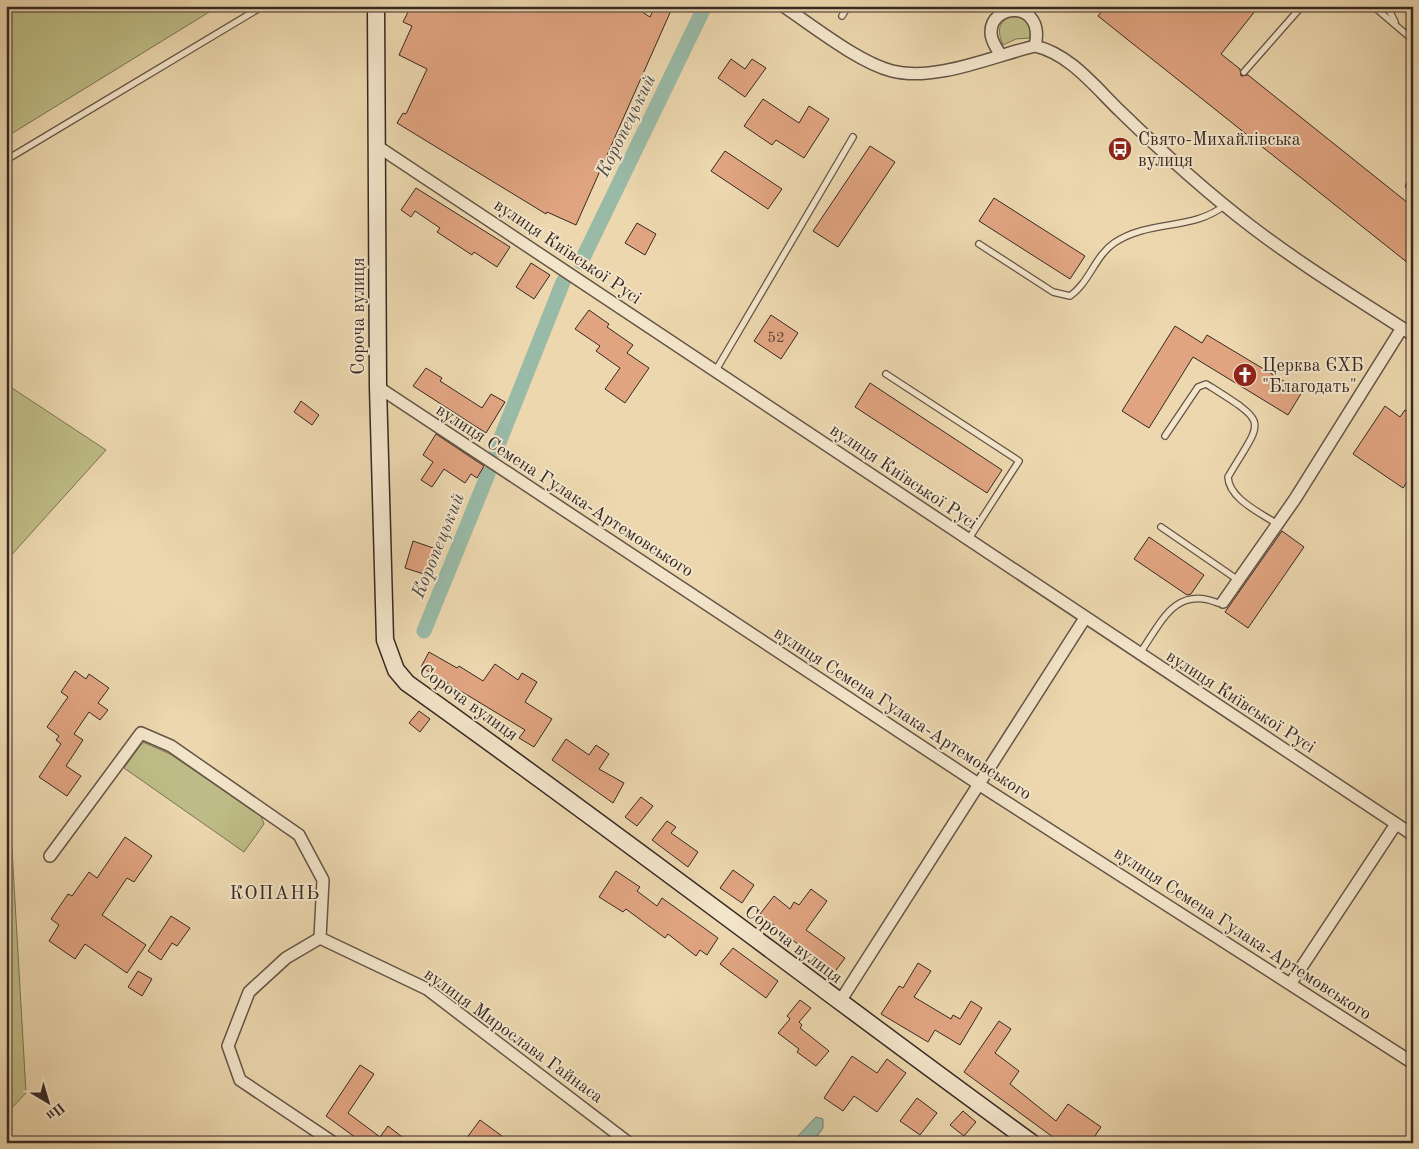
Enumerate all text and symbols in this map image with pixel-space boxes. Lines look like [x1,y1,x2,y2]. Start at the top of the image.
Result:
water label: Коропецький [594,72,660,181]
place label: Свято-Михайлівська вулиця [1138,131,1301,170]
bus stop icon: Свято-Михайлівська вулиця [1107,136,1133,162]
street label: вулиця Київської Русі [490,196,645,308]
street label: Сороча вулиця [350,257,368,375]
house number: 52 [767,331,785,346]
place label: Церква ЄХБ "Благодать" [1262,357,1363,396]
church icon: Церква ЄХБ "Благодать" [1232,362,1258,388]
street label: вулиця Семена Гулака-Артемовського [433,401,696,581]
street label: вулиця Київської Русі [826,421,981,533]
water label: Коропецький [409,491,469,602]
street label: вулиця Семена Гулака-Артемовського [771,624,1034,804]
street label: вулиця Київської Русі [1163,647,1318,757]
street label: Сороча вулиця [416,661,521,745]
street label: вулиця Семена Гулака-Артемовського [1111,844,1374,1024]
district label: КОПАНЬ [229,885,321,904]
street label: Сороча вулиця [741,902,846,987]
street label: вулиця Мирослава Гайнаса [421,965,606,1107]
north arrow [22,1076,72,1126]
text: Пн [43,1100,67,1123]

